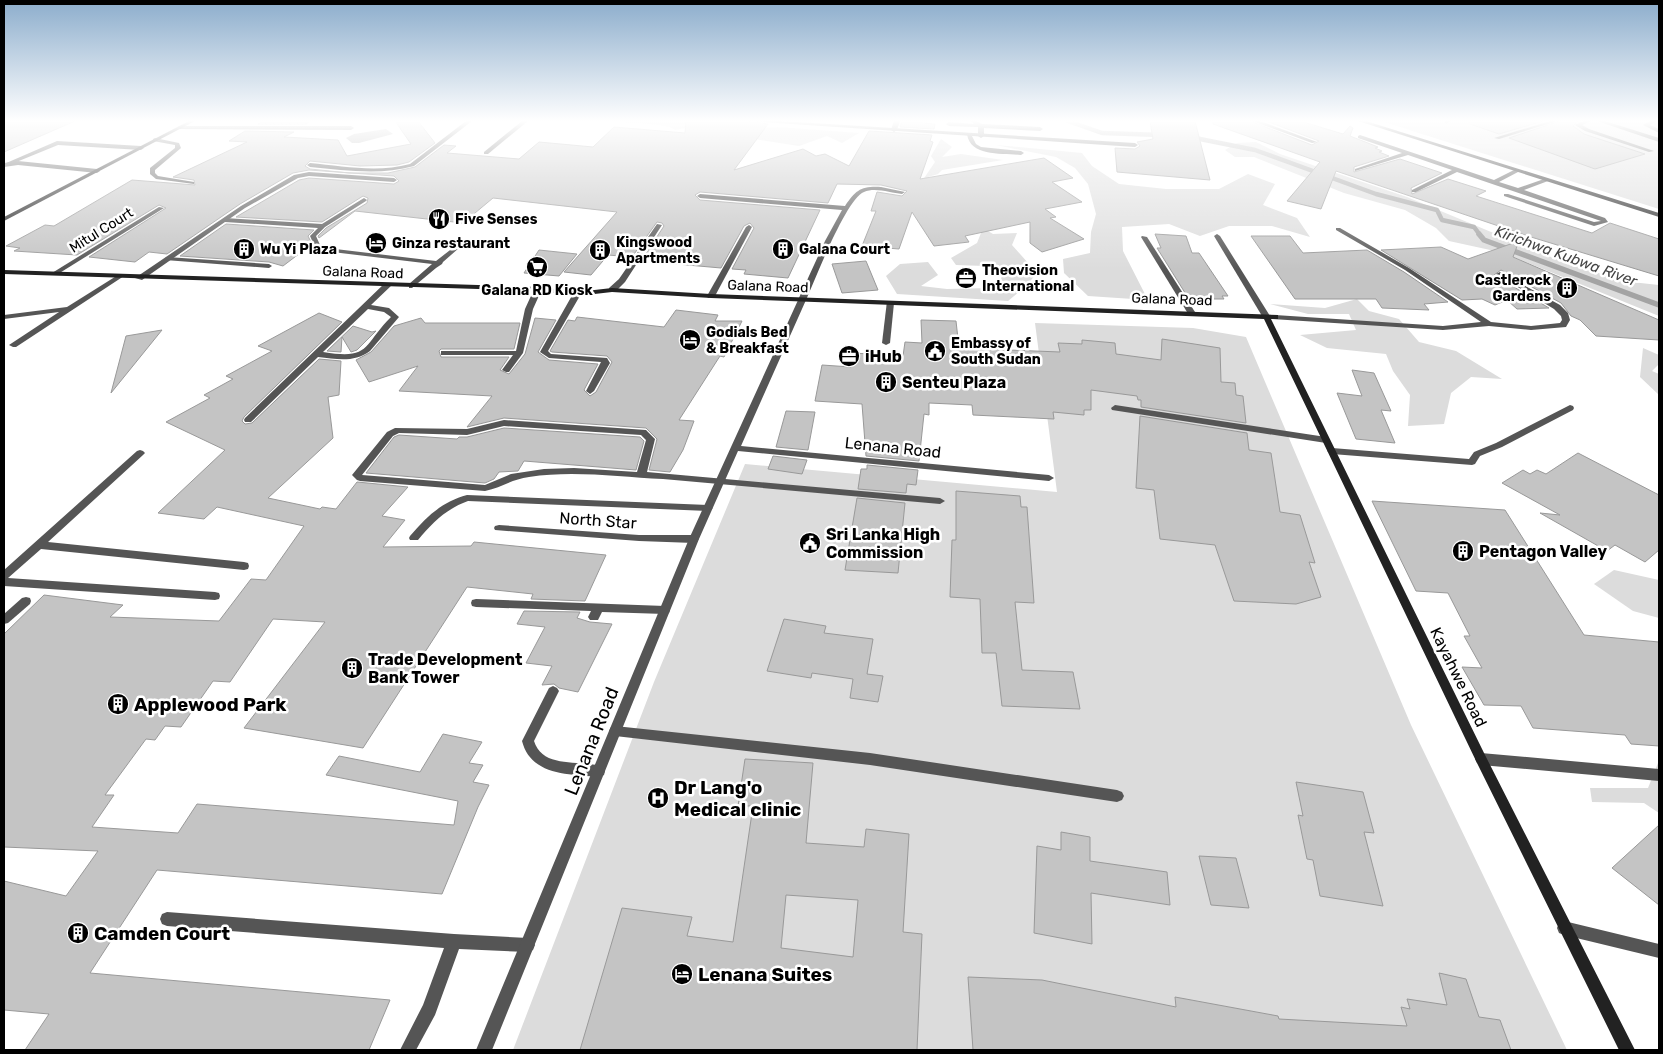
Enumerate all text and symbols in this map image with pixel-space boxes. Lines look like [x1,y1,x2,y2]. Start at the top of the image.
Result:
street label: Mitul Court [66,204,137,257]
restaurant icon: Five Senses [427,207,451,231]
place label: Five Senses [455,211,538,228]
water label: Kirichwa Kubwa River [1492,222,1641,291]
hotel icon: Ginza restaurant [364,231,388,255]
place label: Kingswood Apartments [616,234,701,267]
place label: Ginza restaurant [392,235,511,252]
building icon: Wu Yi Plaza [232,237,256,261]
building icon: Galana Court [771,237,795,261]
building icon: Kingswood Apartments [588,238,612,262]
place label: Wu Yi Plaza [260,241,337,258]
place label: Galana Court [799,241,891,258]
supermarket icon: Galana RD Kiosk [525,255,549,279]
place label: Theovision International [982,262,1074,295]
street label: Galana Road [322,263,404,282]
office icon: Theovision International [954,266,978,290]
place label: Castlerock Gardens [1475,272,1552,305]
building icon: Castlerock Gardens [1555,276,1579,300]
street label: Galana Road [727,277,809,296]
place label: Galana RD Kiosk [481,282,593,299]
street label: Galana Road [1131,290,1213,309]
place label: Godials Bed & Breakfast [706,324,789,357]
hotel icon: Godials Bed & Breakfast [678,328,702,352]
place label: Embassy of South Sudan [951,335,1041,368]
public building icon: Embassy of South Sudan [923,339,947,363]
office icon: iHub [837,344,861,368]
place label: iHub [865,347,902,366]
building icon: Senteu Plaza [874,370,898,394]
place label: Senteu Plaza [902,373,1006,392]
street label: Lenana Road [844,433,942,462]
street label: North Star [559,508,637,533]
place label: Sri Lanka High Commission [826,525,940,562]
public building icon: Sri Lanka High Commission [798,531,822,555]
building icon: Pentagon Valley [1451,539,1475,563]
place label: Pentagon Valley [1479,542,1607,561]
street label: Kayahwe Road [1426,624,1491,730]
place label: Trade Development Bank Tower [368,650,523,687]
building icon: Trade Development Bank Tower [340,656,364,680]
street label: Lenana Road [559,684,624,799]
building icon: Applewood Park [106,692,130,716]
place label: Applewood Park [134,693,286,716]
place label: Dr Lang'o Medical clinic [674,776,801,821]
hospital icon: Dr Lang'o Medical clinic [646,786,670,810]
building icon: Camden Court [66,921,90,945]
place label: Camden Court [94,922,230,945]
hotel icon: Lenana Suites [670,962,694,986]
place label: Lenana Suites [698,963,832,986]

